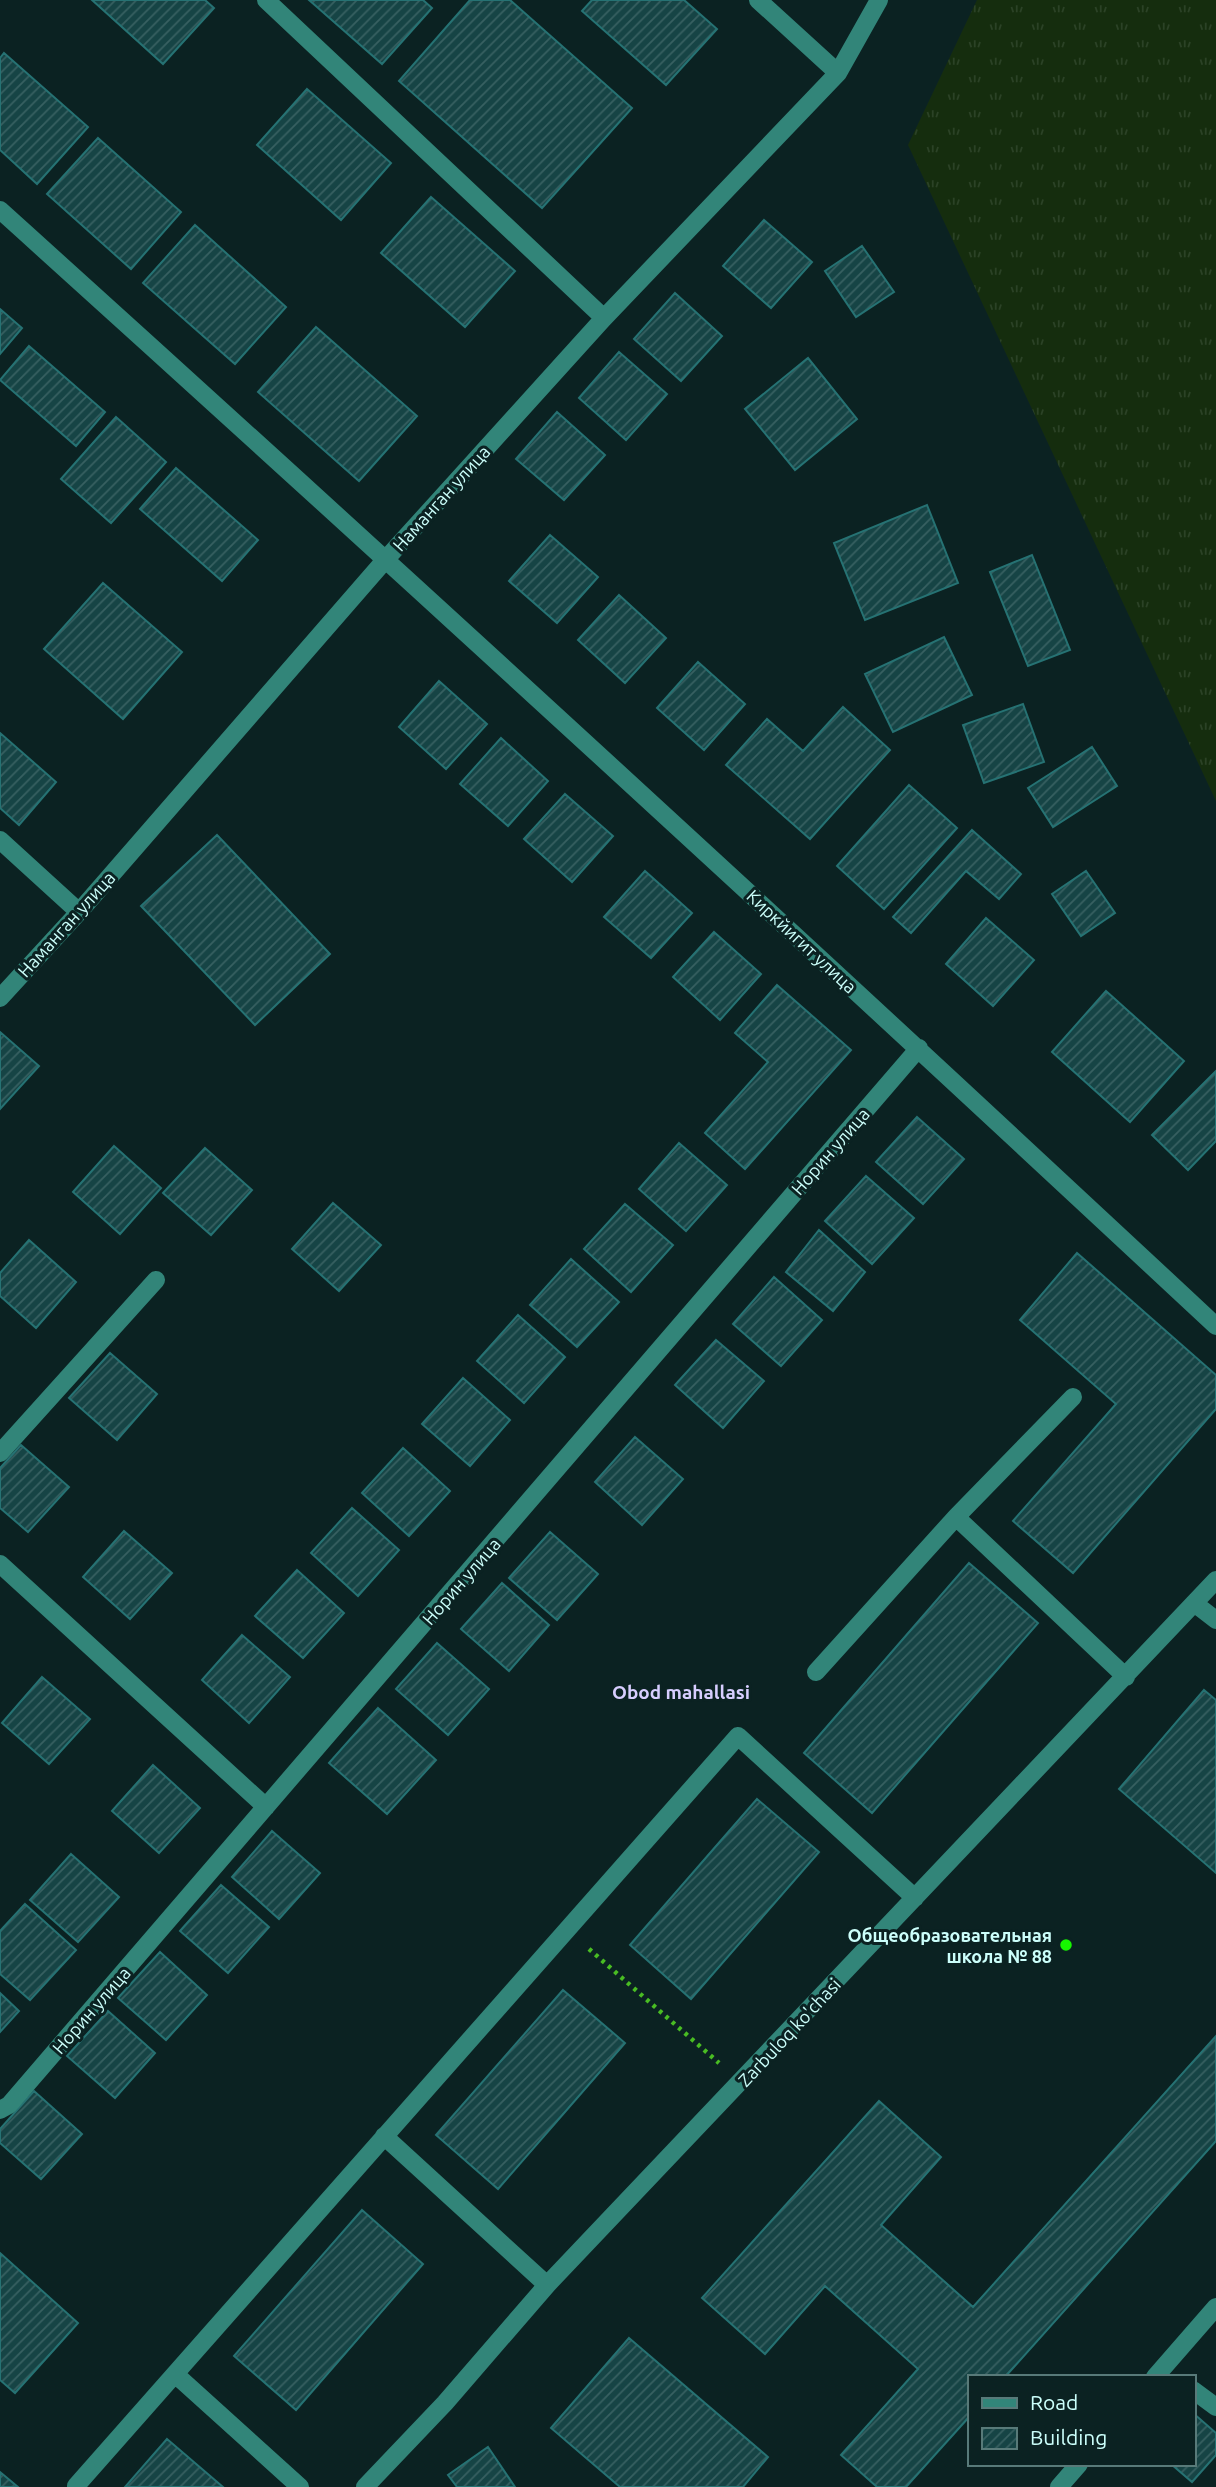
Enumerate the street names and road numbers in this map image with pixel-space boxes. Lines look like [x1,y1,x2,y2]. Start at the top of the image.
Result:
street label: Наманган улица [388,441,494,555]
street label: Наманган улица [13,867,119,981]
street label: Киркйигит улица [743,885,861,997]
street label: Норин улица [787,1104,873,1198]
street label: Норин улица [418,1534,504,1628]
street label: Норин улица [48,1963,134,2057]
street label: Zarbuloq ko'chasi [734,1974,844,2090]

